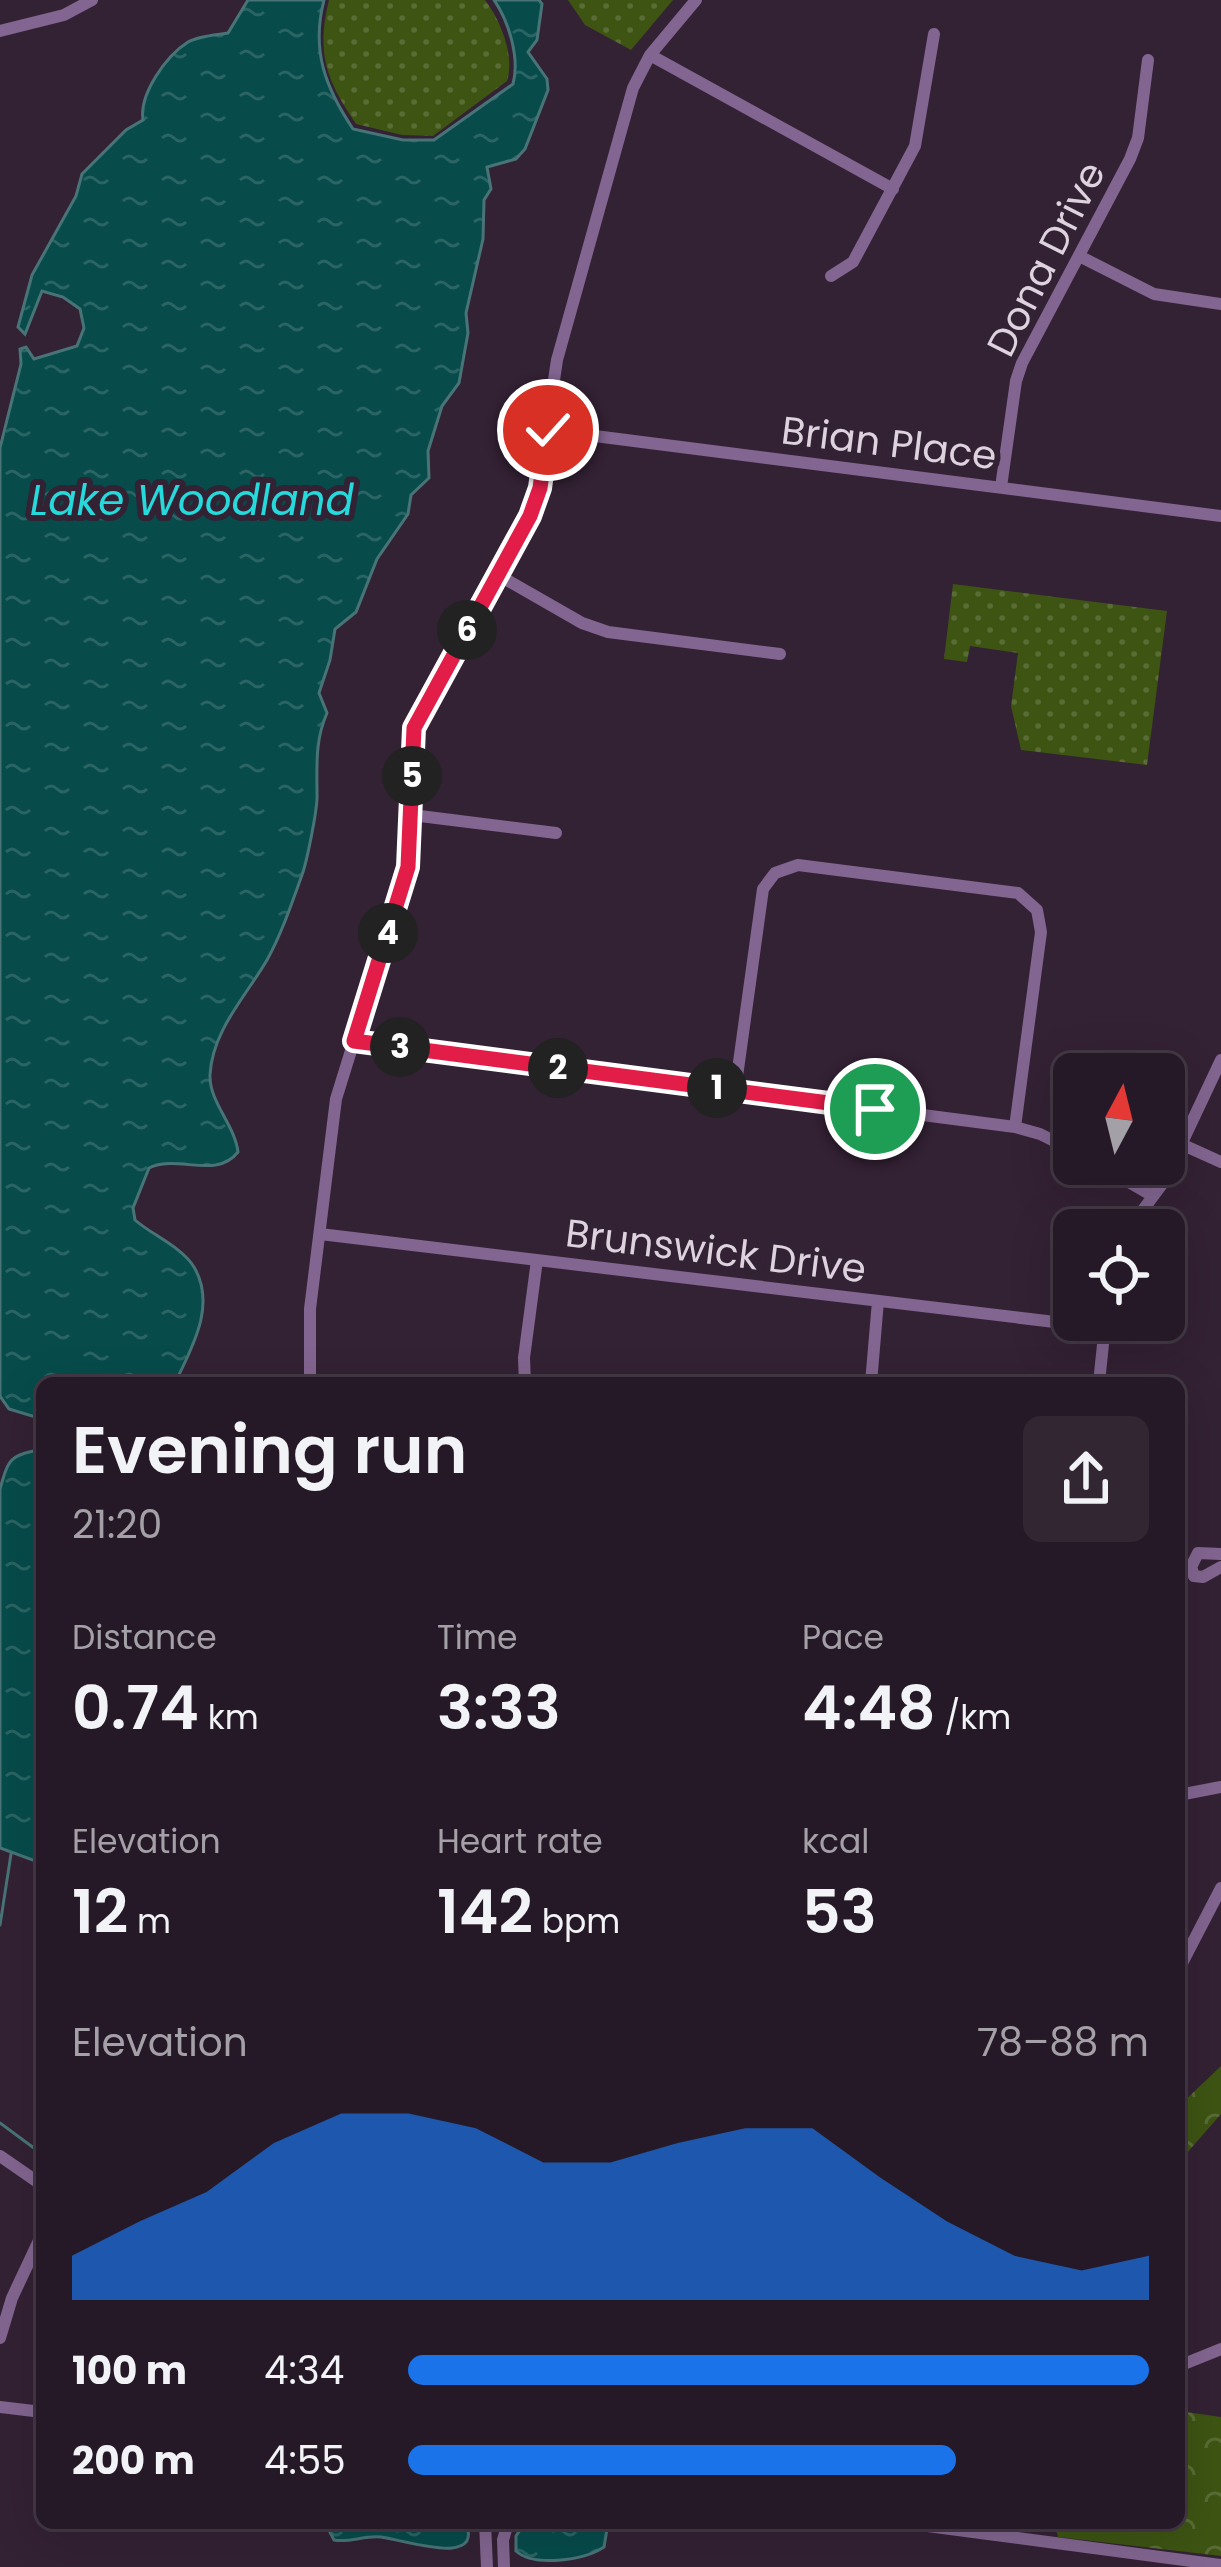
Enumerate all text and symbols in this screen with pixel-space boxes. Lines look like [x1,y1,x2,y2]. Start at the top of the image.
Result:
street label: Dona Drive [973,152,1119,366]
pin [497,379,599,481]
icon: check [515,397,581,463]
street label: Brian Place [778,403,1000,483]
water label: Lake Woodland [30,471,355,530]
pin: 6 [437,600,497,660]
text: 6 [456,606,478,653]
pin: 5 [382,746,442,806]
text: 5 [401,752,423,799]
pin: 4 [358,903,418,963]
text: 4 [377,909,399,956]
pin: 3 [370,1017,430,1077]
text: 3 [390,1023,410,1070]
pin: 2 [528,1038,588,1098]
text: 2 [549,1044,567,1091]
north arrow [1053,1053,1185,1185]
map controls [1053,1053,1185,1341]
pin: 1 [687,1058,747,1118]
pin [824,1058,926,1160]
text: 1 [711,1064,723,1111]
icon: arrive [842,1076,908,1142]
street label: Brunswick Drive [563,1205,869,1297]
button: locate [1053,1209,1185,1341]
text: Evening run [72,1404,467,1496]
button: share [1023,1416,1149,1542]
text: 21:20 [72,1497,162,1552]
text: Distance [72,1614,217,1661]
text: Time [437,1614,517,1661]
text: Pace [802,1614,884,1661]
text: 0.74 [72,1666,199,1750]
text: 3:33 [437,1666,561,1750]
text: 4:48 [802,1666,936,1750]
text: km [199,1694,259,1741]
text: /km [936,1694,1011,1741]
text: Elevation [72,1818,221,1865]
text: Heart rate [437,1818,603,1865]
text: kcal [802,1818,869,1865]
text: 12 [72,1870,128,1954]
text: 142 [437,1870,533,1954]
text: 53 [802,1870,877,1954]
text: m [128,1898,171,1945]
text: bpm [533,1898,620,1945]
text: Elevation [72,2015,248,2070]
text: 78–88 m [977,2015,1149,2070]
text: 100 m [72,2343,187,2398]
text: 4:34 [264,2343,344,2398]
text: 200 m [72,2433,195,2488]
text: 4:55 [264,2433,346,2488]

